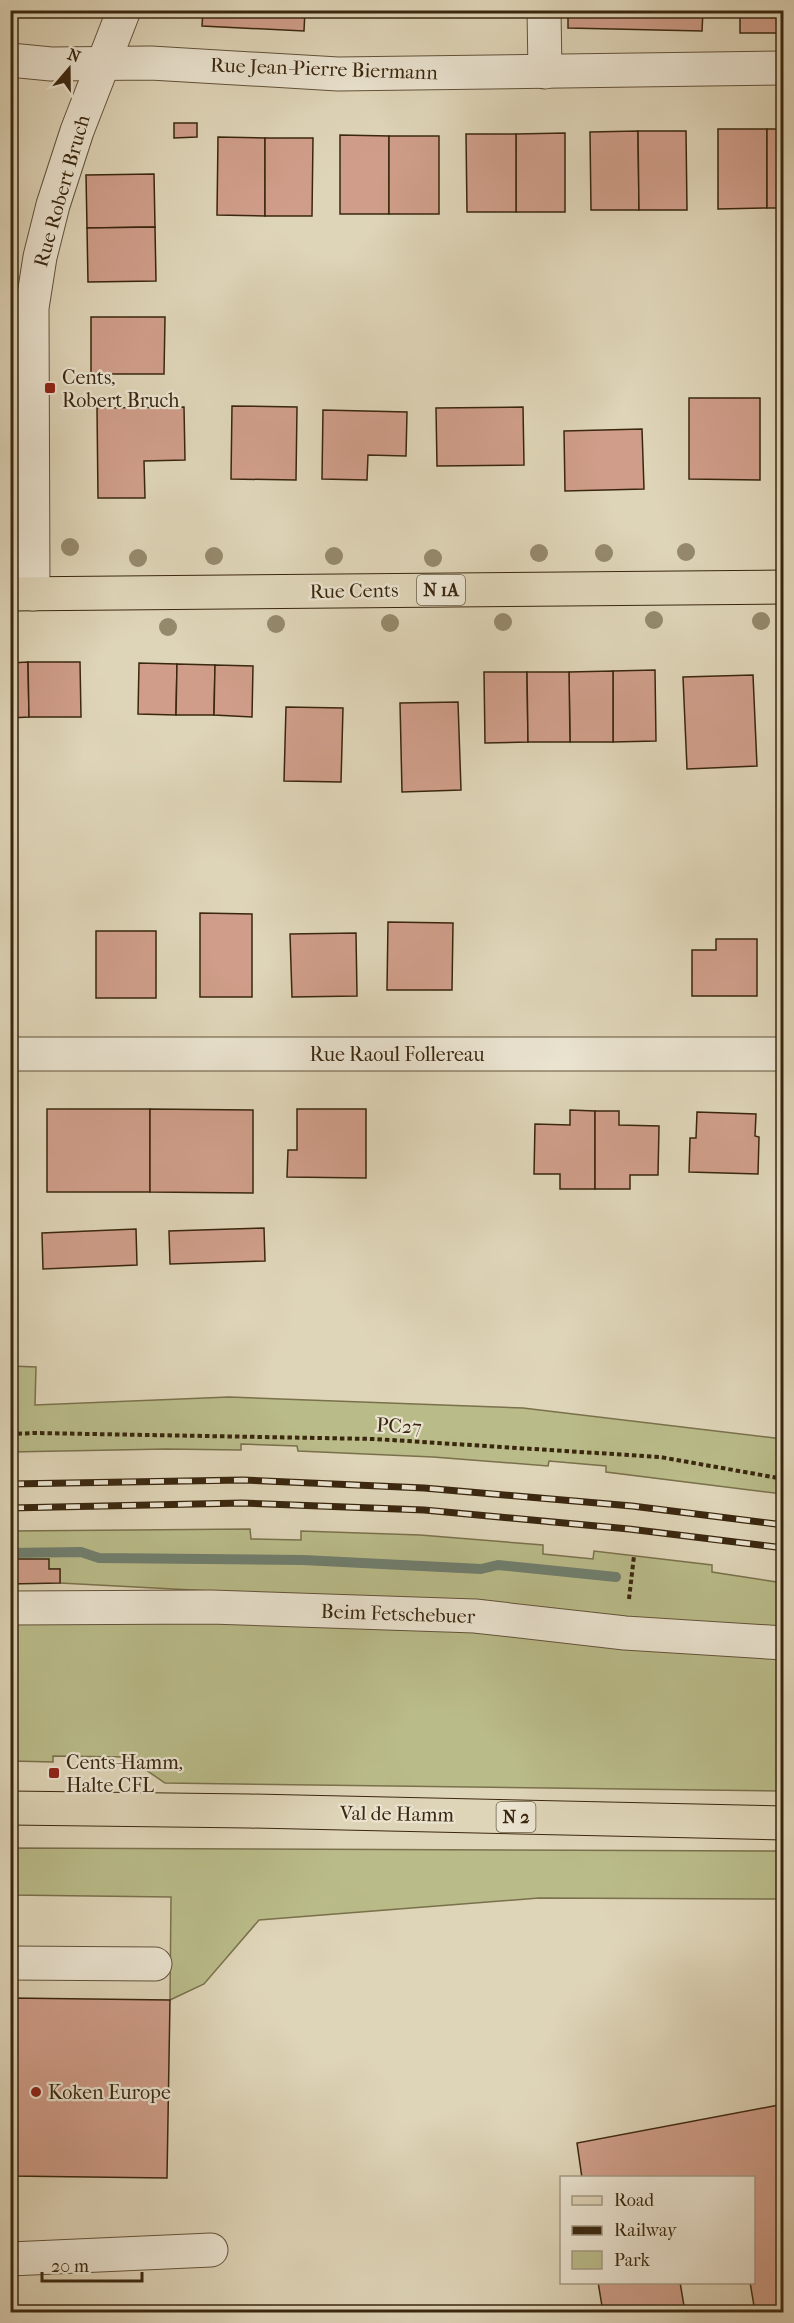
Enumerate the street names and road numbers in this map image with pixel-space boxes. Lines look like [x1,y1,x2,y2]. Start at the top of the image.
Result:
street label: Rue Jean-Pierre Biermann [210,54,439,84]
street label: Rue Robert Bruch [29,112,95,270]
road number: N 1A [417,575,465,605]
street label: Rue Cents [309,579,399,603]
street label: Rue Raoul Follereau [310,1043,485,1066]
street label: PC27 [376,1413,423,1439]
street label: Beim Fetschebuer [320,1600,476,1628]
street label: Val de Hamm [339,1801,455,1827]
road number: N 2 [496,1802,536,1832]

